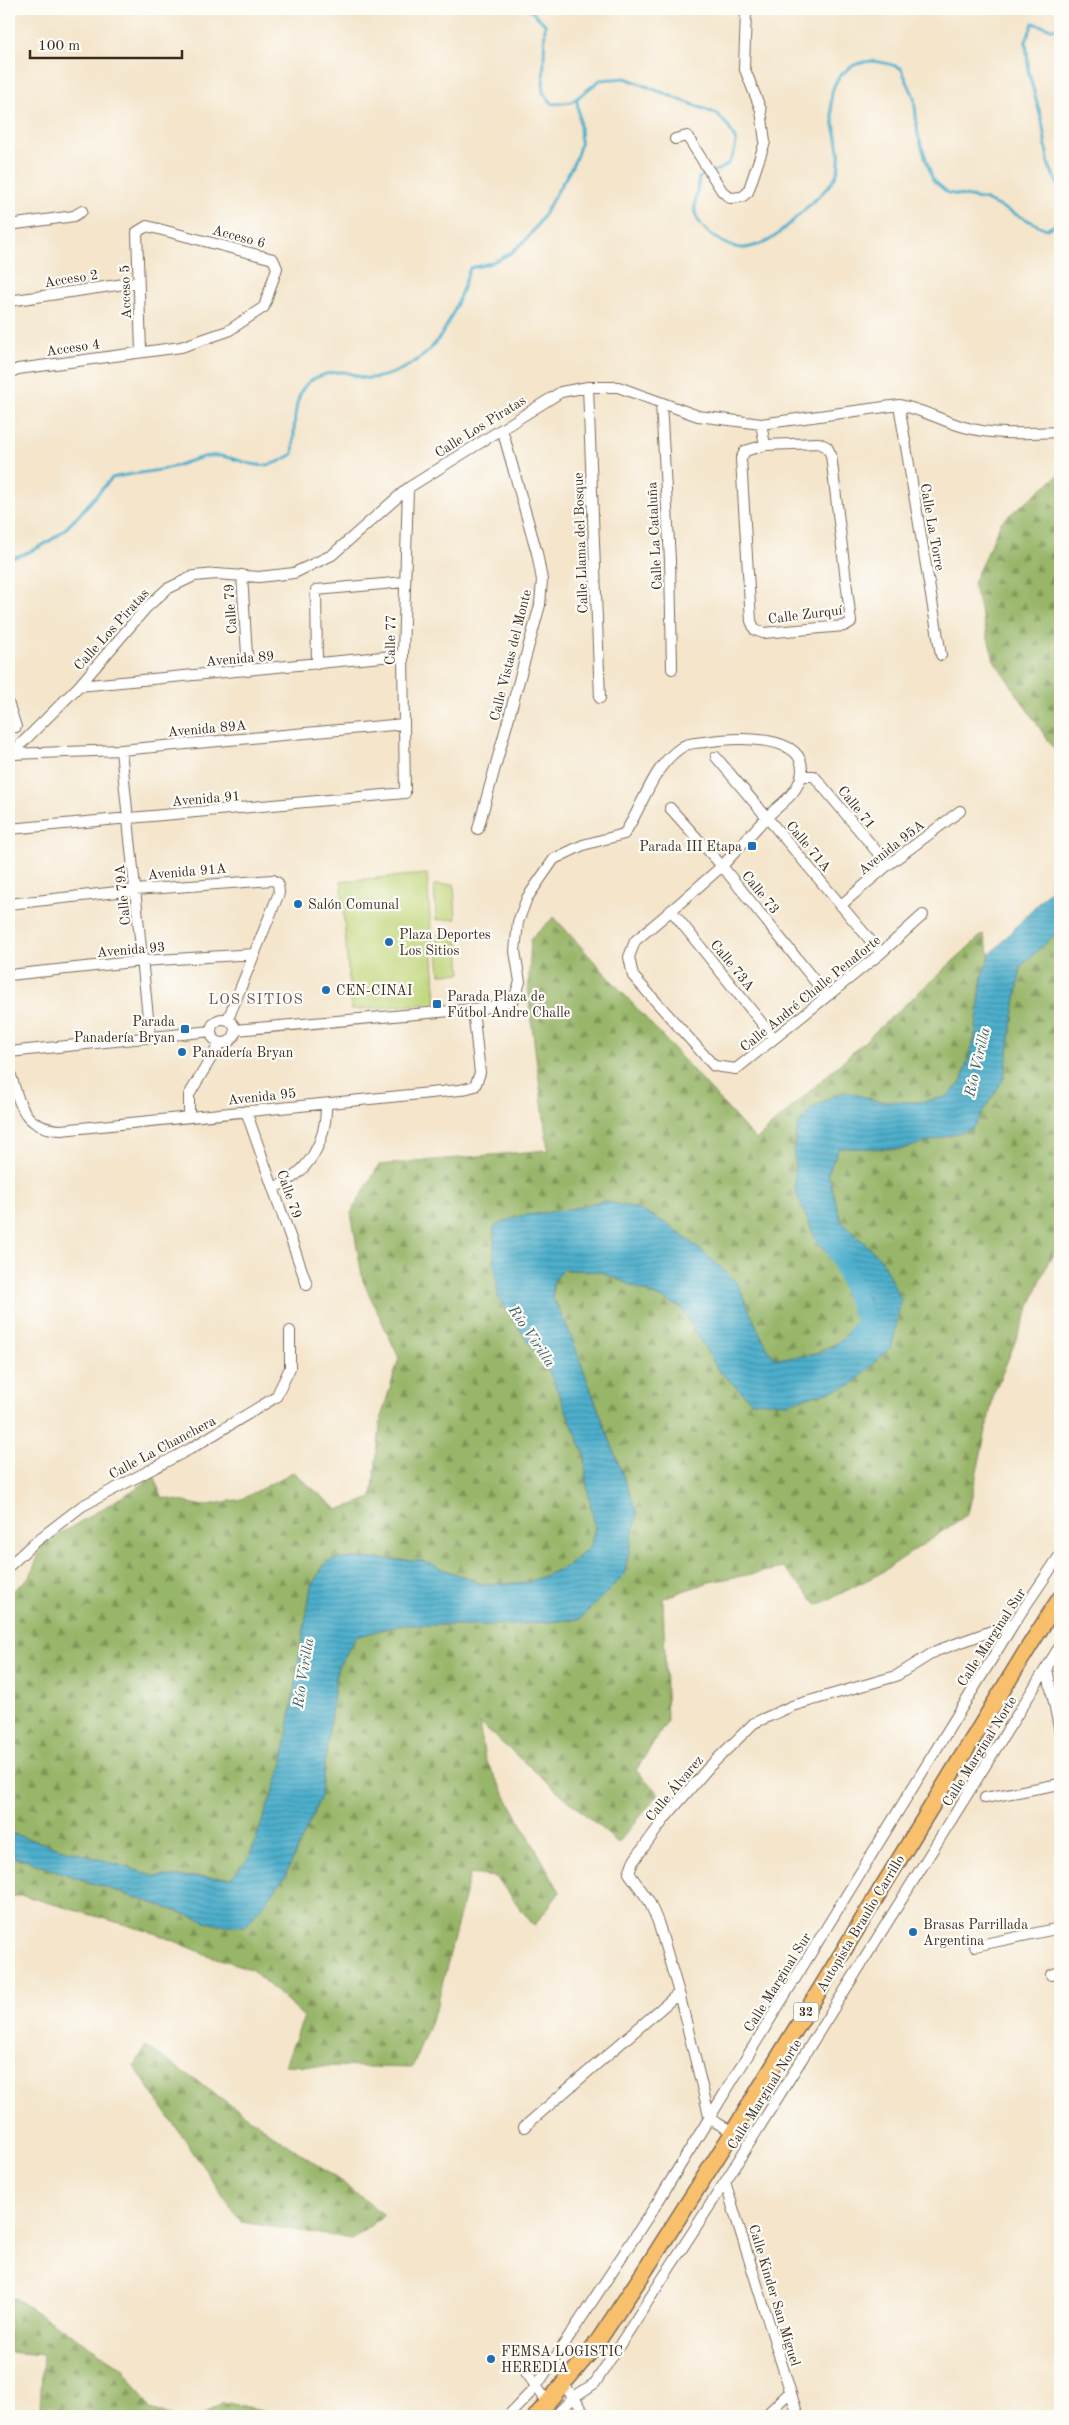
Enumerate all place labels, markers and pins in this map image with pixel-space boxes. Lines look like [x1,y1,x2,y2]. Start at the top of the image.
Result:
place label: Parada III Etapa [639,840,742,854]
marker: Parada III Etapa [746,840,758,852]
marker: Salón Comunal [292,898,304,910]
place label: Salón Comunal [308,898,399,912]
place label: Plaza Deportes Los Sitios [399,928,491,958]
marker: Plaza Deportes Los Sitios [383,936,395,948]
marker: CEN-CINAI [320,984,332,996]
place label: CEN-CINAI [336,984,412,998]
place label: Parada Plaza de Fútbol Andre Challe [447,990,570,1020]
marker: Parada Plaza de Fútbol Andre Challe [431,998,443,1010]
place label: Parada Panadería Bryan [74,1015,175,1045]
marker: Parada Panadería Bryan [179,1023,191,1035]
marker: Panadería Bryan [176,1046,188,1058]
place label: Panadería Bryan [192,1046,294,1060]
place label: Brasas Parrillada Argentina [923,1918,1028,1948]
marker: Brasas Parrillada Argentina [907,1926,919,1938]
place label: FEMSA LOGISTIC HEREDIA [501,2345,623,2375]
marker: FEMSA LOGISTIC HEREDIA [485,2353,497,2365]

